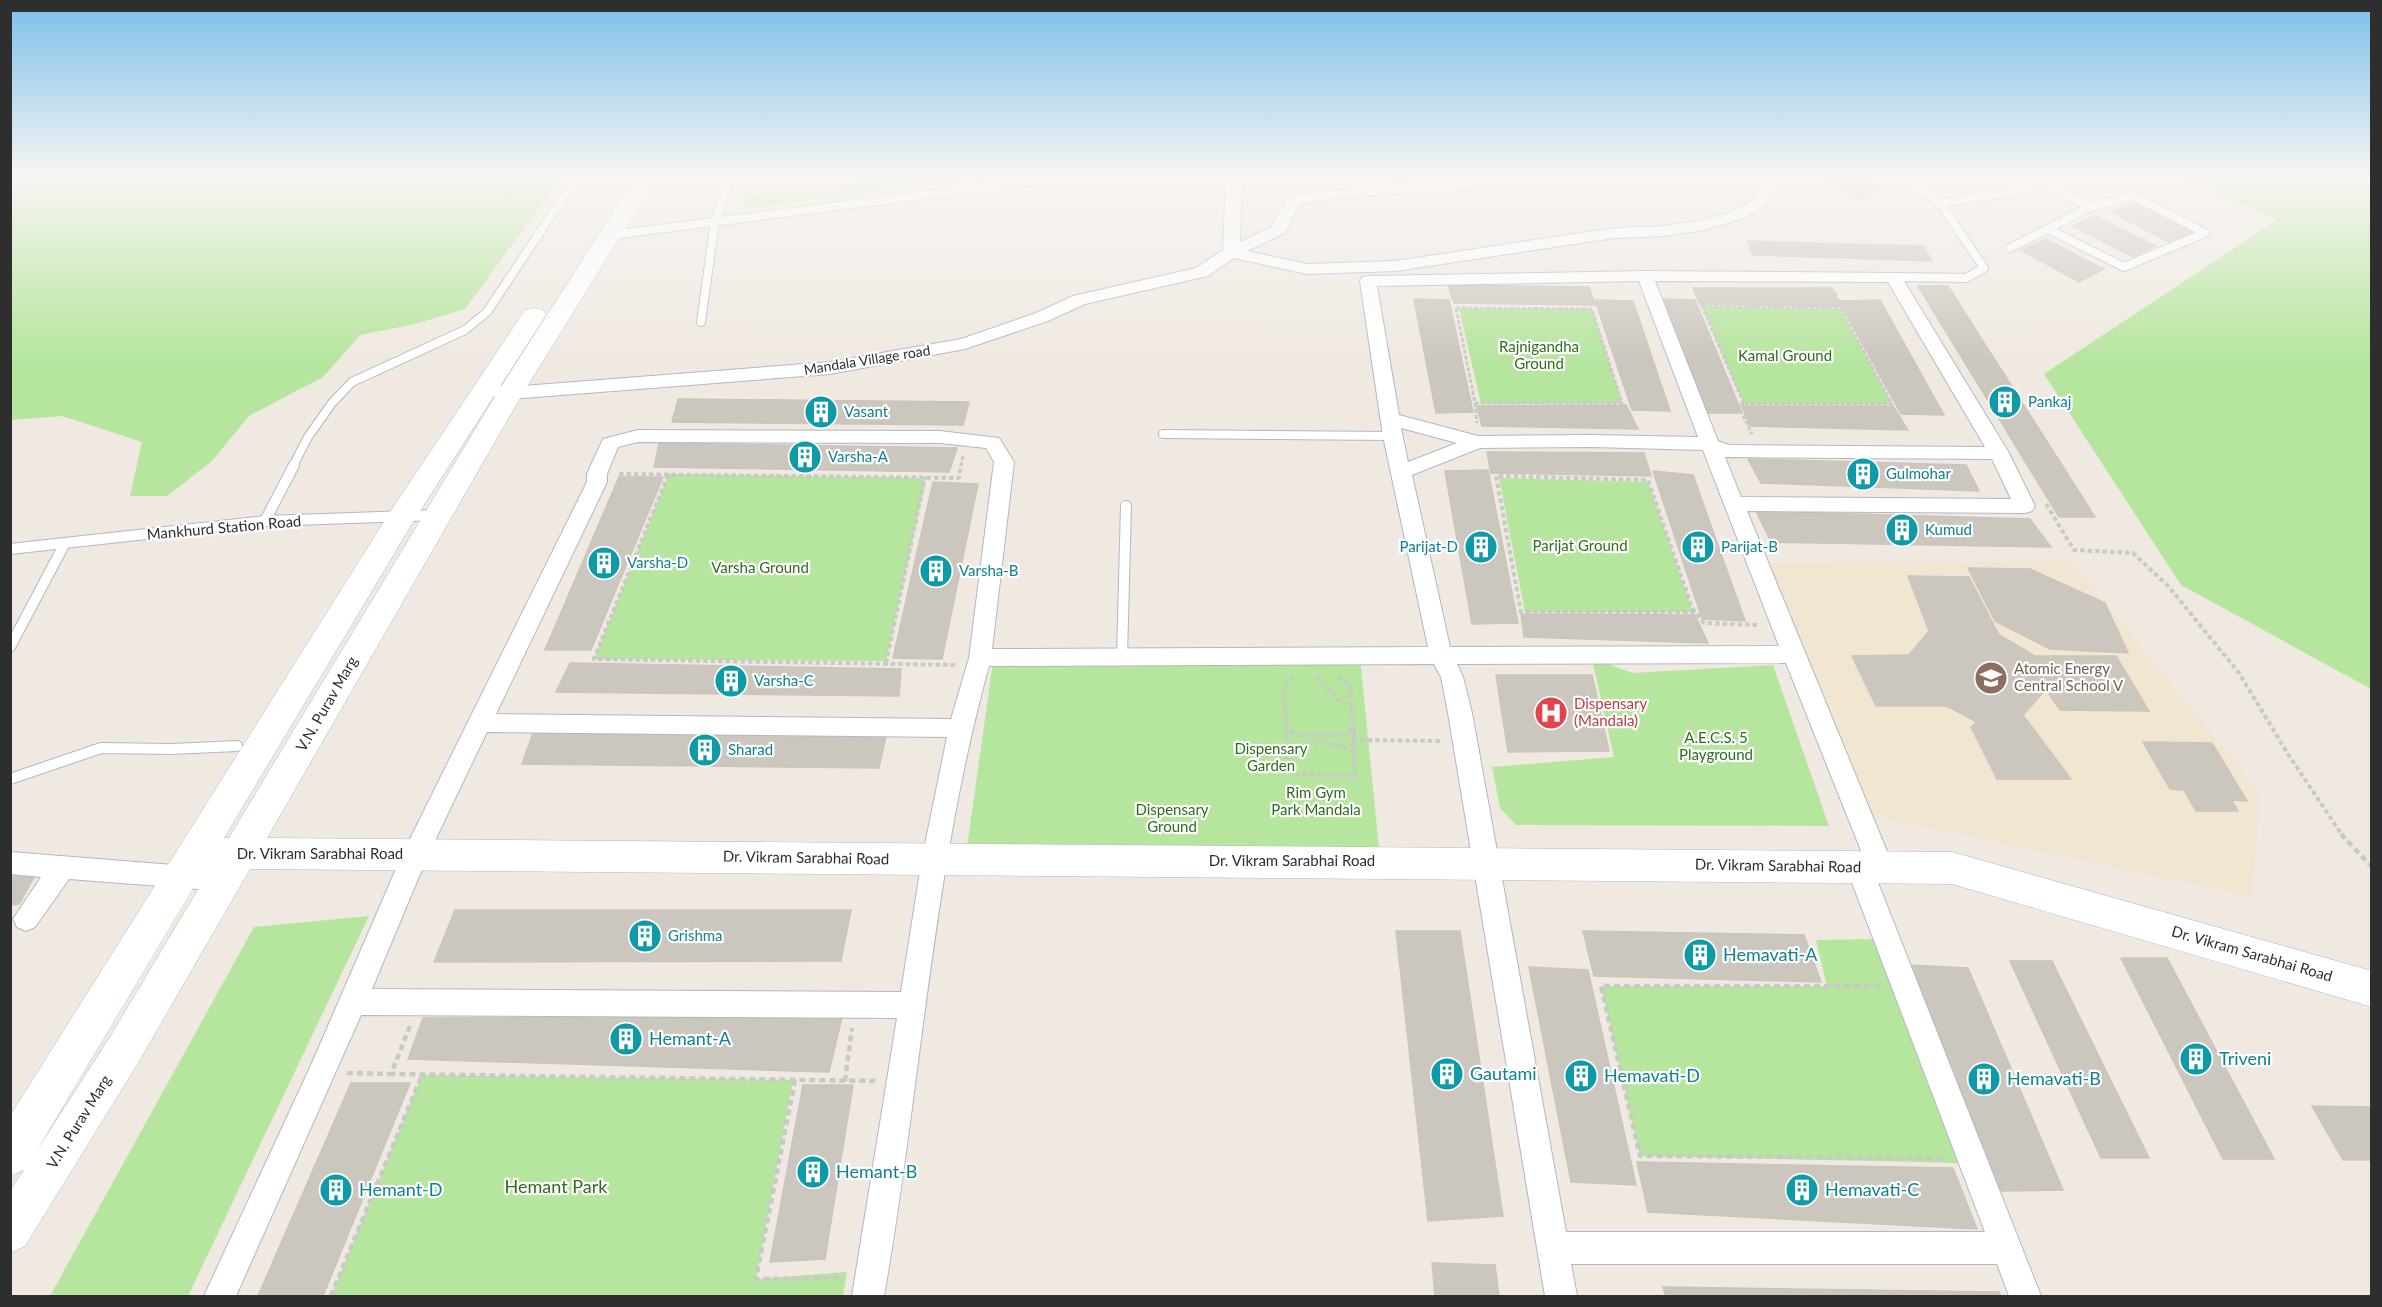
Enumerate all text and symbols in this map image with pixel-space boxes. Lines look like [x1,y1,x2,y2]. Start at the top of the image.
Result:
park label: Rajnigandha Ground [1499,337,1579,372]
street label: Mandala Village road [802,341,931,378]
park label: Kamal Ground [1738,346,1832,364]
building icon: Pankaj [1987,384,2023,420]
place label: Pankaj [2028,392,2071,410]
building icon: Vasant [803,394,839,430]
place label: Vasant [844,402,889,420]
building icon: Varsha-A [787,439,823,475]
place label: Varsha-A [828,447,889,465]
building icon: Gulmohar [1845,456,1881,492]
place label: Gulmohar [1886,464,1951,482]
street label: Mankhurd Station Road [146,511,302,543]
building icon: Kumud [1884,512,1920,548]
place label: Kumud [1925,520,1972,538]
building icon: Parijat-D [1463,529,1499,565]
building icon: Parijat-B [1680,529,1716,565]
park label: Parijat Ground [1532,536,1628,554]
place label: Parijat-D [1399,537,1458,555]
place label: Parijat-B [1721,537,1778,555]
building icon: Varsha-D [586,545,622,581]
place label: Varsha-D [627,553,688,571]
building icon: Varsha-B [918,553,954,589]
park label: Varsha Ground [711,558,809,576]
place label: Varsha-B [959,561,1019,579]
street label: V.N. Purav Marg [292,653,361,754]
place label: Atomic Energy Central School V [2014,659,2124,694]
school or university icon: Atomic Energy Central School V [1973,660,2009,696]
building icon: Varsha-C [713,663,749,699]
place label: Varsha-C [754,671,814,689]
place label: Dispensary (Mandala) [1574,694,1647,729]
hospital icon: Dispensary (Mandala) [1533,695,1569,731]
park label: A.E.C.S. 5 Playground [1679,728,1753,763]
building icon: Sharad [687,732,723,768]
park label: Dispensary Garden [1234,739,1308,774]
place label: Sharad [728,740,773,758]
park label: Rim Gym Park Mandala [1271,783,1361,818]
park label: Dispensary Ground [1135,800,1209,835]
street label: Dr. Vikram Sarabhai Road [237,844,403,862]
street label: Dr. Vikram Sarabhai Road [723,847,889,867]
street label: Dr. Vikram Sarabhai Road [1209,851,1375,869]
street label: Dr. Vikram Sarabhai Road [1695,855,1861,875]
building icon: Grishma [627,918,663,954]
street label: Dr. Vikram Sarabhai Road [2170,921,2335,985]
place label: Grishma [668,926,723,944]
building icon: Hemavati-A [1682,937,1718,973]
place label: Hemavati-A [1723,943,1818,965]
building icon: Hemant-A [608,1021,644,1057]
place label: Hemant-A [649,1027,732,1049]
building icon: Triveni [2178,1041,2214,1077]
place label: Triveni [2219,1047,2271,1069]
building icon: Gautami [1429,1056,1465,1092]
building icon: Hemavati-D [1563,1058,1599,1094]
building icon: Hemavati-B [1966,1061,2002,1097]
place label: Gautami [1470,1062,1537,1084]
place label: Hemavati-D [1604,1064,1700,1086]
place label: Hemavati-B [2007,1067,2101,1089]
street label: V.N. Purav Marg [42,1071,114,1172]
building icon: Hemant-B [795,1154,831,1190]
place label: Hemant-B [836,1160,917,1182]
building icon: Hemant-D [318,1172,354,1208]
building icon: Hemavati-C [1784,1172,1820,1208]
park label: Hemant Park [505,1175,608,1197]
place label: Hemant-D [359,1178,442,1200]
place label: Hemavati-C [1825,1178,1919,1200]

